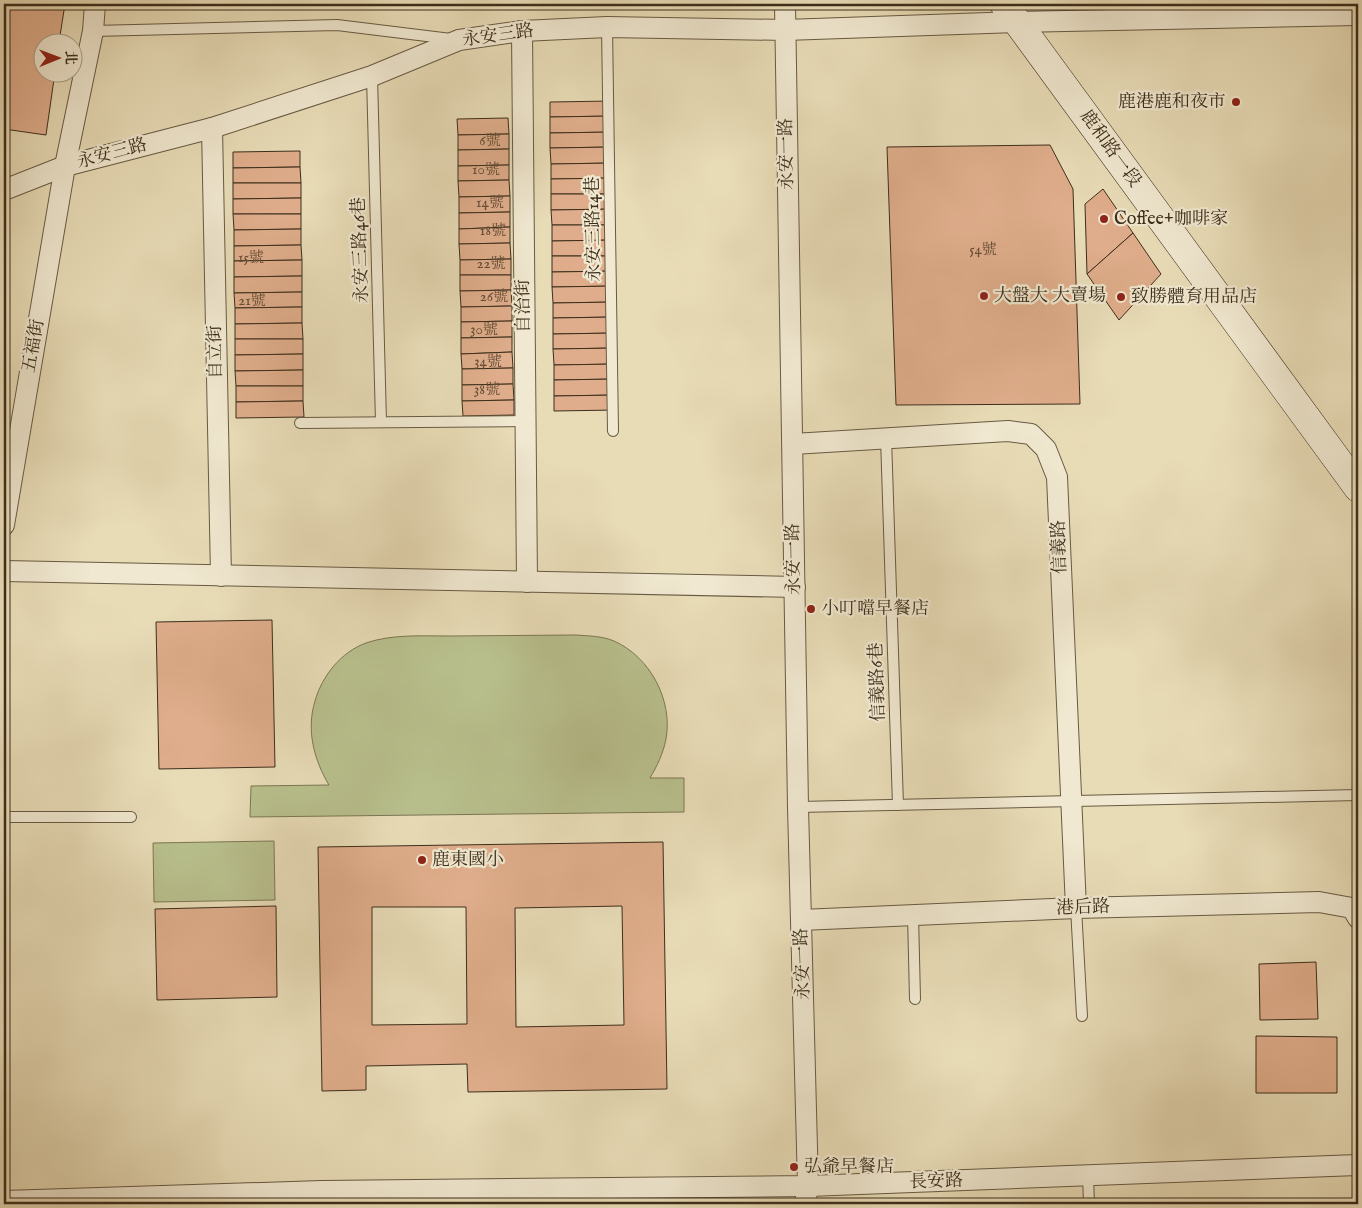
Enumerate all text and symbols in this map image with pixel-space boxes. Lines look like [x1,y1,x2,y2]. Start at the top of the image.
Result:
street label: 永安三路 [461,20,535,52]
north arrow [32,32,82,82]
text: 北 [61,51,79,65]
place label: 鹿港鹿和夜市 [1118,91,1226,114]
marker: 鹿港鹿和夜市 [1230,96,1242,108]
street label: 鹿和路一段 [1074,106,1146,192]
street label: 永安一路 [775,118,799,190]
house number: 6號 [479,131,501,150]
street label: 永安三路 [74,134,150,174]
house number: 10號 [472,160,500,179]
street label: 永安三路14巷 [582,176,606,282]
house number: 14號 [476,193,504,212]
street label: 永安三路46巷 [348,196,374,304]
place label: Coffee+咖啡家 [1114,208,1228,231]
marker: Coffee+咖啡家 [1098,213,1110,225]
house number: 18號 [480,221,506,240]
house number: 54號 [969,240,997,259]
house number: 15號 [238,248,264,267]
house number: 22號 [476,254,506,273]
street label: 自治街 [512,279,536,333]
place label: 大盤大 大賣場 [994,285,1106,308]
place label: 致勝體育用品店 [1131,286,1257,309]
house number: 26號 [480,287,508,306]
marker: 大盤大 大賣場 [978,290,990,302]
house number: 21號 [238,291,266,310]
marker: 致勝體育用品店 [1115,291,1127,303]
street label: 五福街 [18,317,50,375]
house number: 30號 [470,320,498,339]
street label: 自立街 [204,325,228,379]
house number: 34號 [474,352,502,371]
house number: 38號 [474,380,500,399]
street label: 信義路 [1048,520,1072,574]
street label: 永安一路 [782,523,806,595]
place label: 小叮噹早餐店 [821,598,929,621]
marker: 小叮噹早餐店 [805,603,817,615]
street label: 信義路6巷 [865,642,891,722]
place label: 鹿東國小 [432,849,504,872]
marker: 鹿東國小 [416,854,428,866]
street label: 港后路 [1056,896,1110,920]
street label: 永安一路 [790,928,816,1000]
place label: 弘爺早餐店 [804,1156,894,1179]
marker: 弘爺早餐店 [788,1161,800,1173]
street label: 長安路 [909,1170,963,1194]

